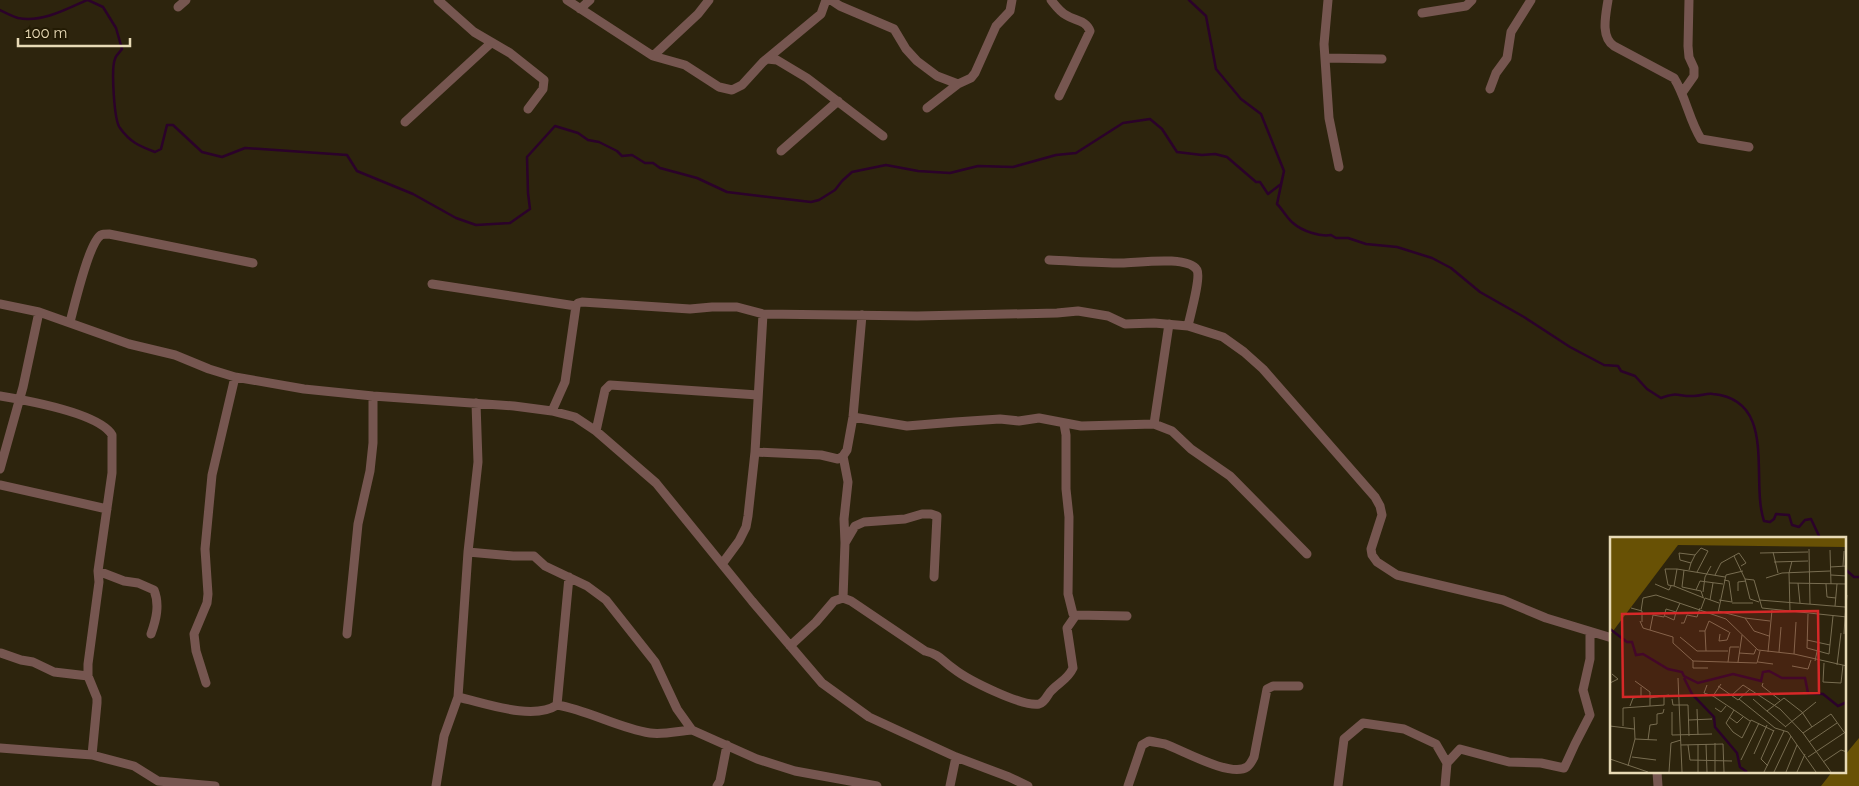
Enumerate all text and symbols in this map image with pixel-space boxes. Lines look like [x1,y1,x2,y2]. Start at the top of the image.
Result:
scale bar [18,15,130,47]
text: 100 m [25,24,67,42]
inset map [1610,537,1846,774]

